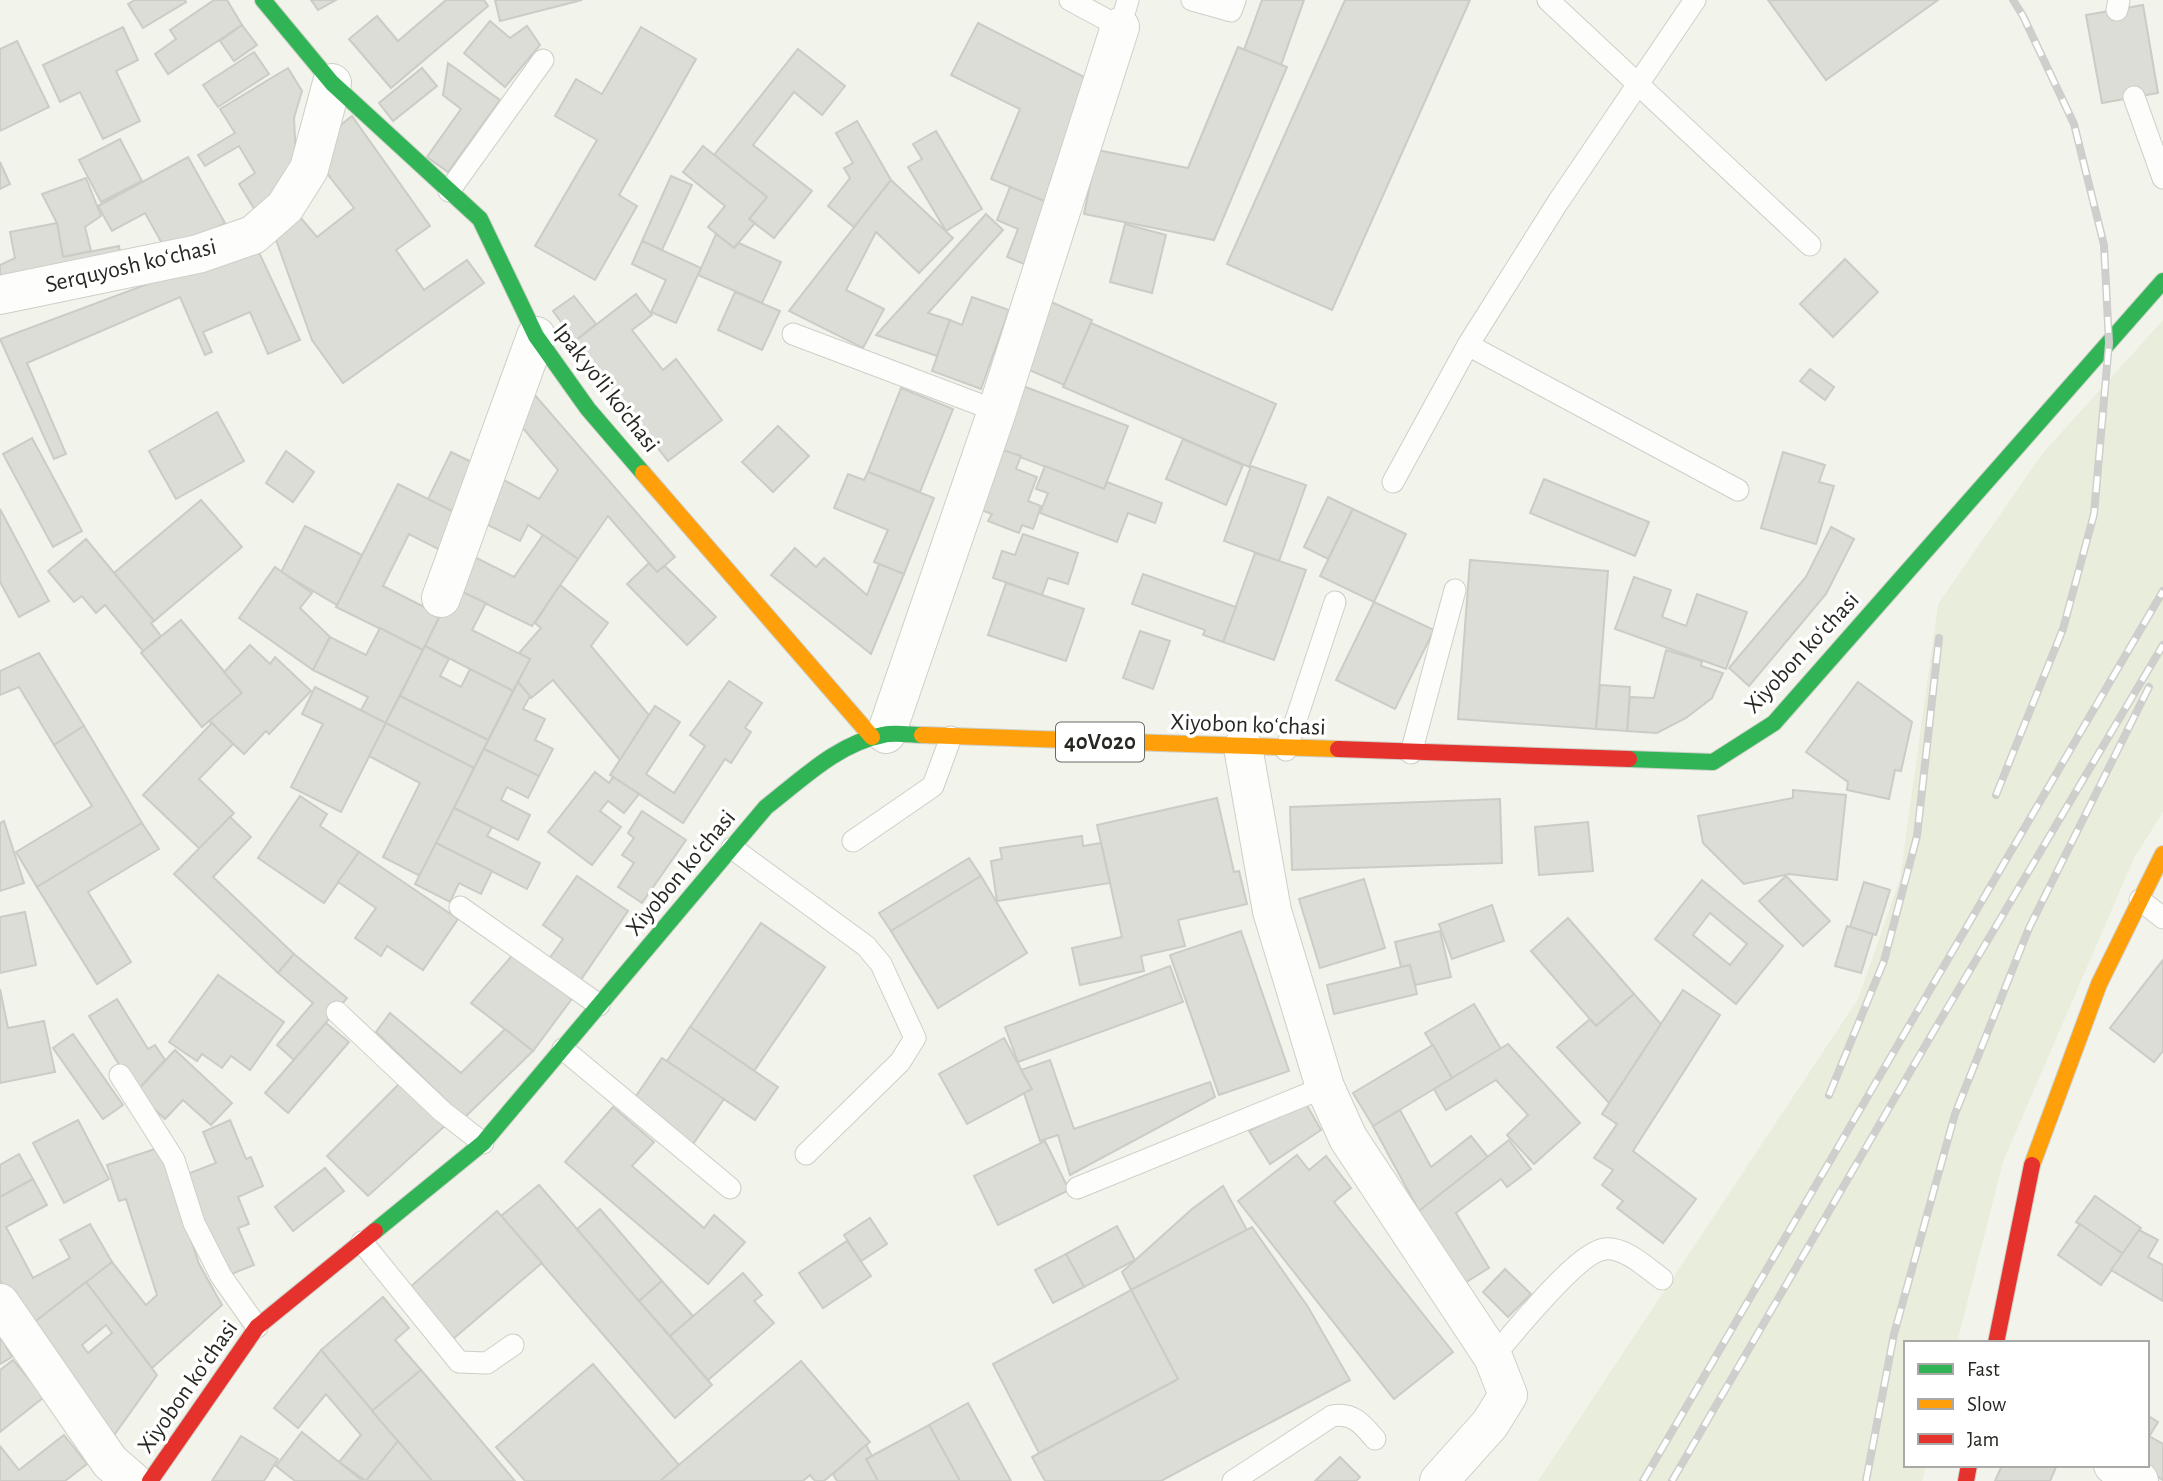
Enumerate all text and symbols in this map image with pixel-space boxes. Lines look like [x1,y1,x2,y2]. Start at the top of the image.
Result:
street label: Serquyosh koʻchasi [43,235,219,297]
street label: Ipak yo'li ko'chasi [548,319,664,457]
street label: Xiyobon koʻchasi [1740,588,1864,718]
street label: Xiyobon koʻchasi [1170,710,1326,740]
road number: 40V020 [1056,722,1144,762]
street label: Xiyobon koʻchasi [622,806,740,940]
street label: Xiyobon koʻchasi [133,1316,243,1458]
legend [1904,1341,2149,1467]
text: Fast [1967,1359,2000,1380]
text: Slow [1967,1394,2006,1415]
text: Jam [1967,1429,1999,1450]

